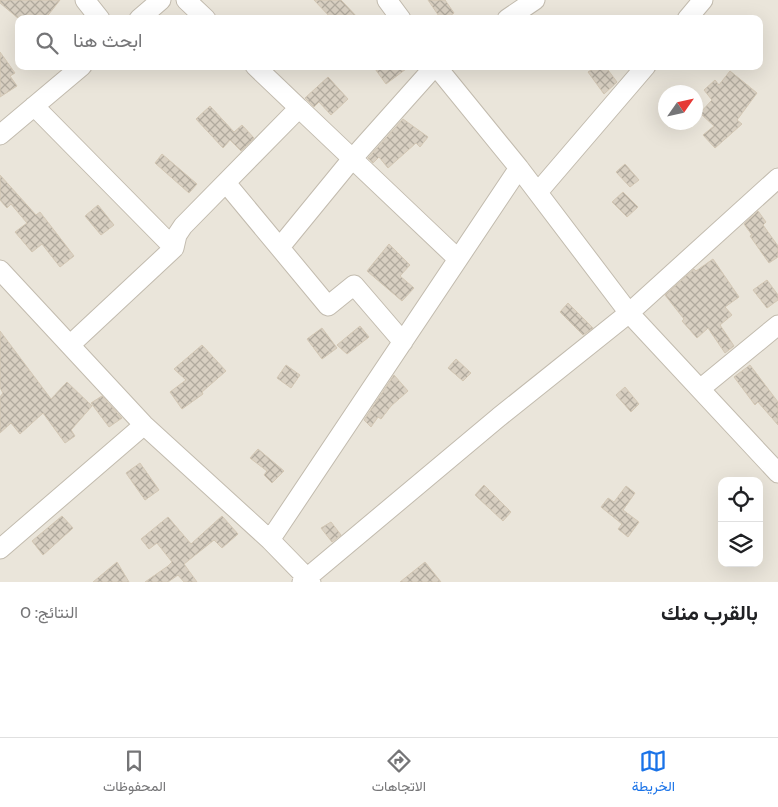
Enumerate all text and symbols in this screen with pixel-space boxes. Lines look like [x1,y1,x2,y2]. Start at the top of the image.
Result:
search box [15,15,763,70]
icon: search [33,29,61,57]
text: ابحث هنا [73,29,142,52]
north arrow [658,85,703,130]
map controls [718,477,763,567]
button: locate [718,477,763,522]
button: layers [718,522,763,567]
text: بالقرب منك [661,600,758,625]
text: النتائج: 0 [20,603,78,622]
tab: المحفوظات [103,747,166,799]
tab: الاتجاهات [372,747,426,799]
tab: الخريطة [632,747,675,799]

